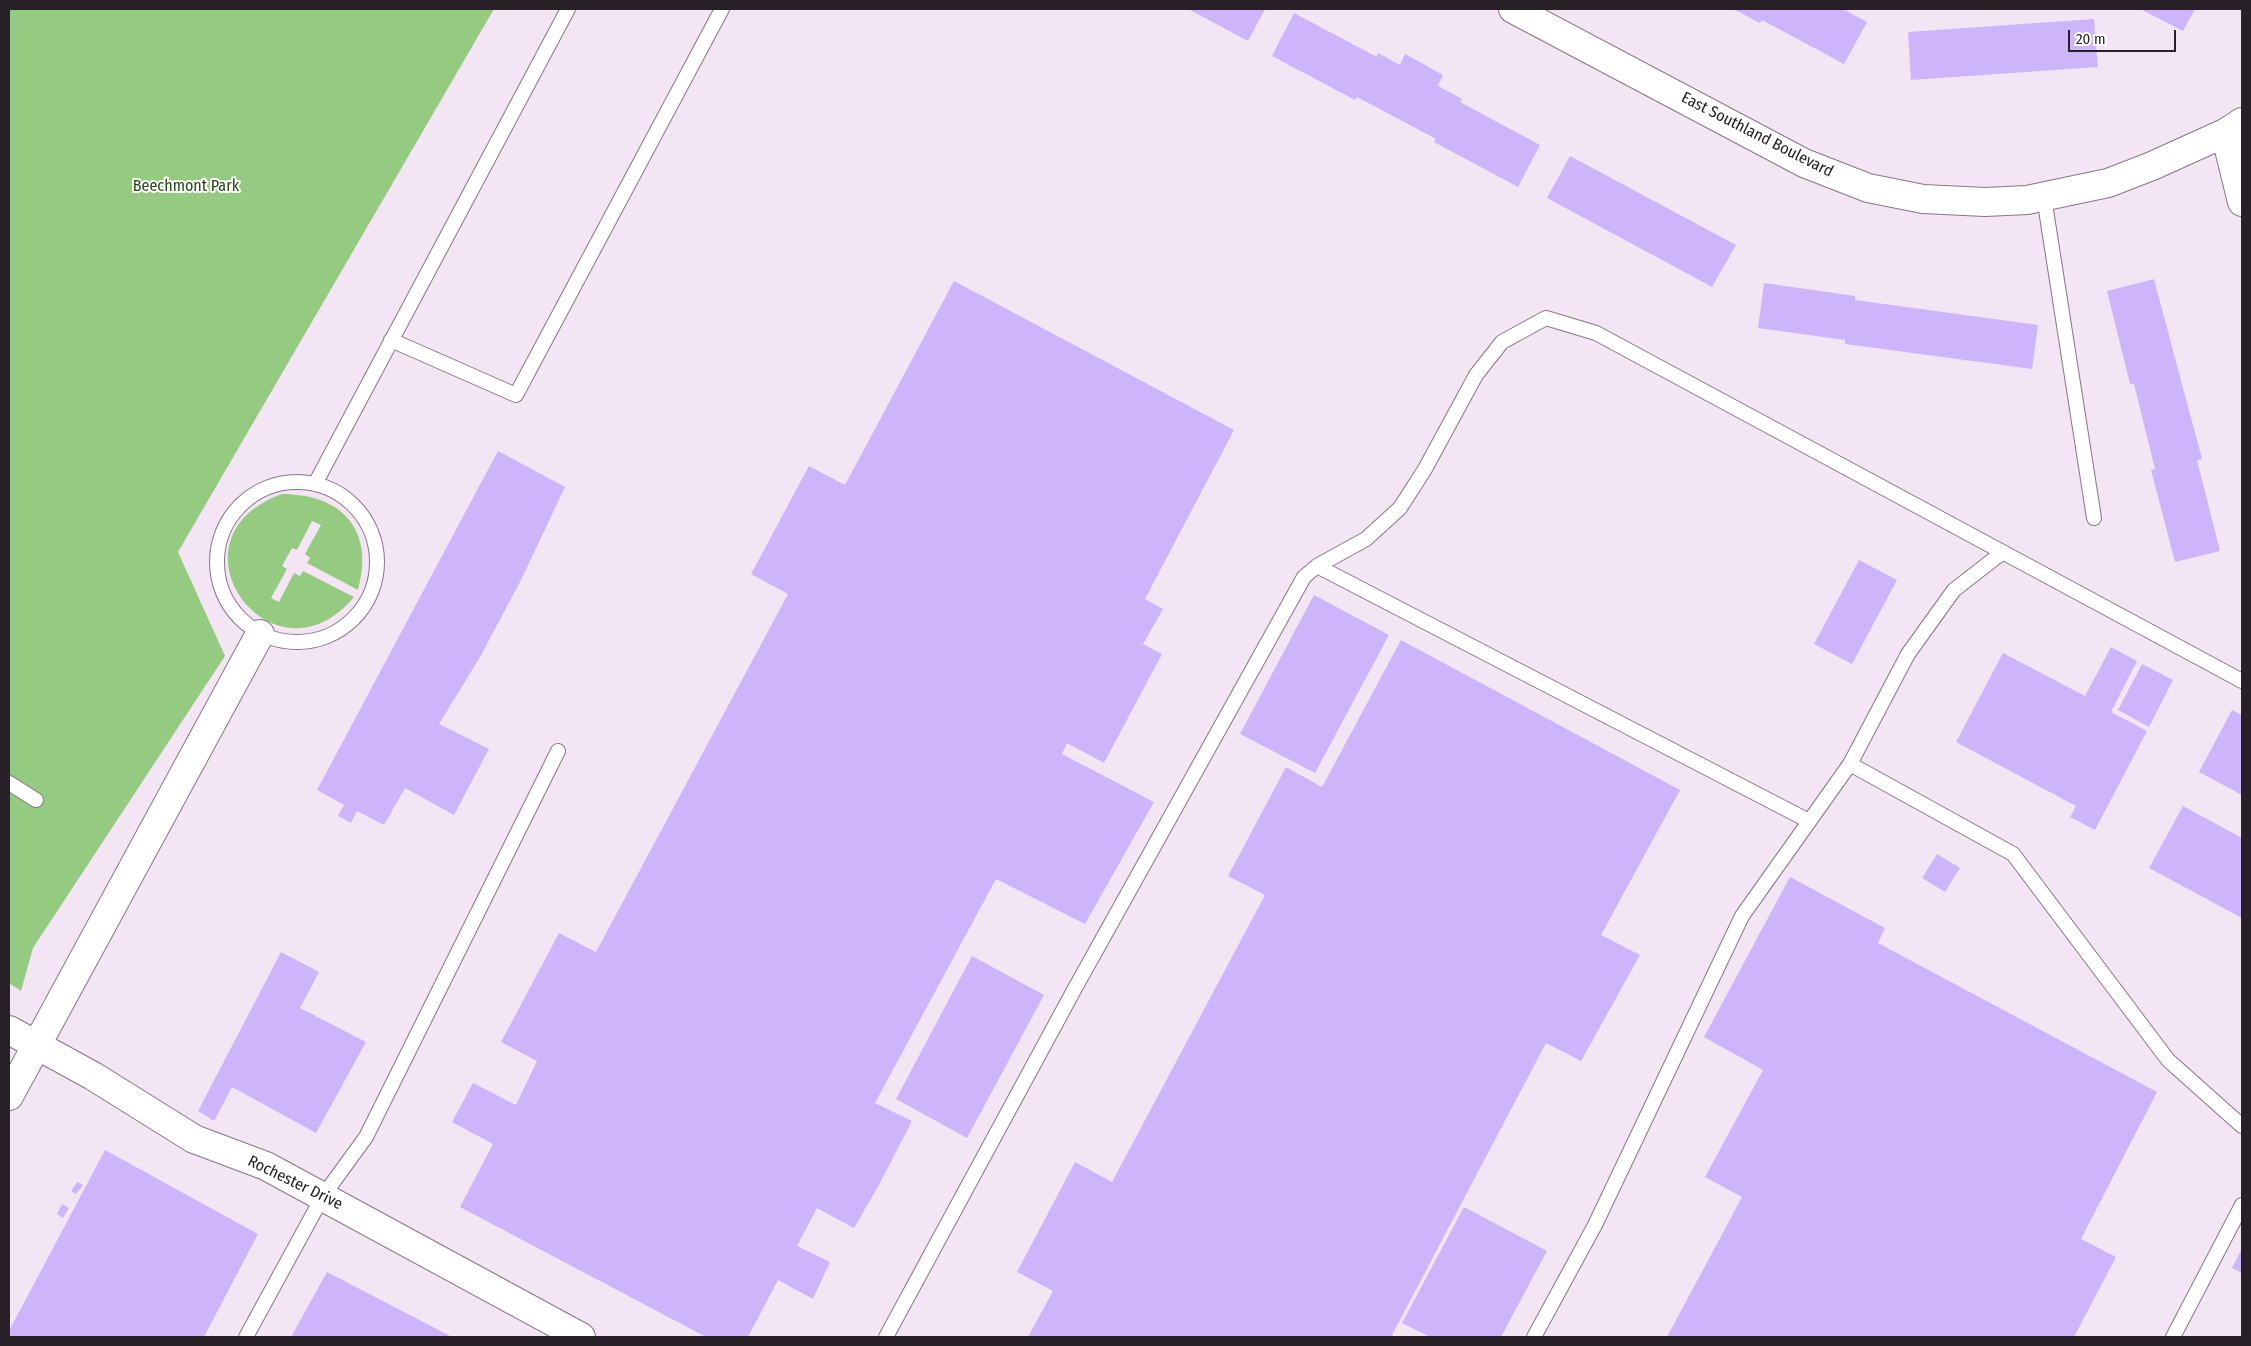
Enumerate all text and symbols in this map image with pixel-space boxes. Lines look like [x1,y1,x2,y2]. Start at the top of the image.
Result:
scale bar [2071,20,2178,52]
text: 20 m [2076,30,2106,48]
street label: East Southland Boulevard [1678,88,1836,182]
park label: Beechmont Park [133,177,239,197]
street label: Rochester Drive [244,1152,346,1214]

